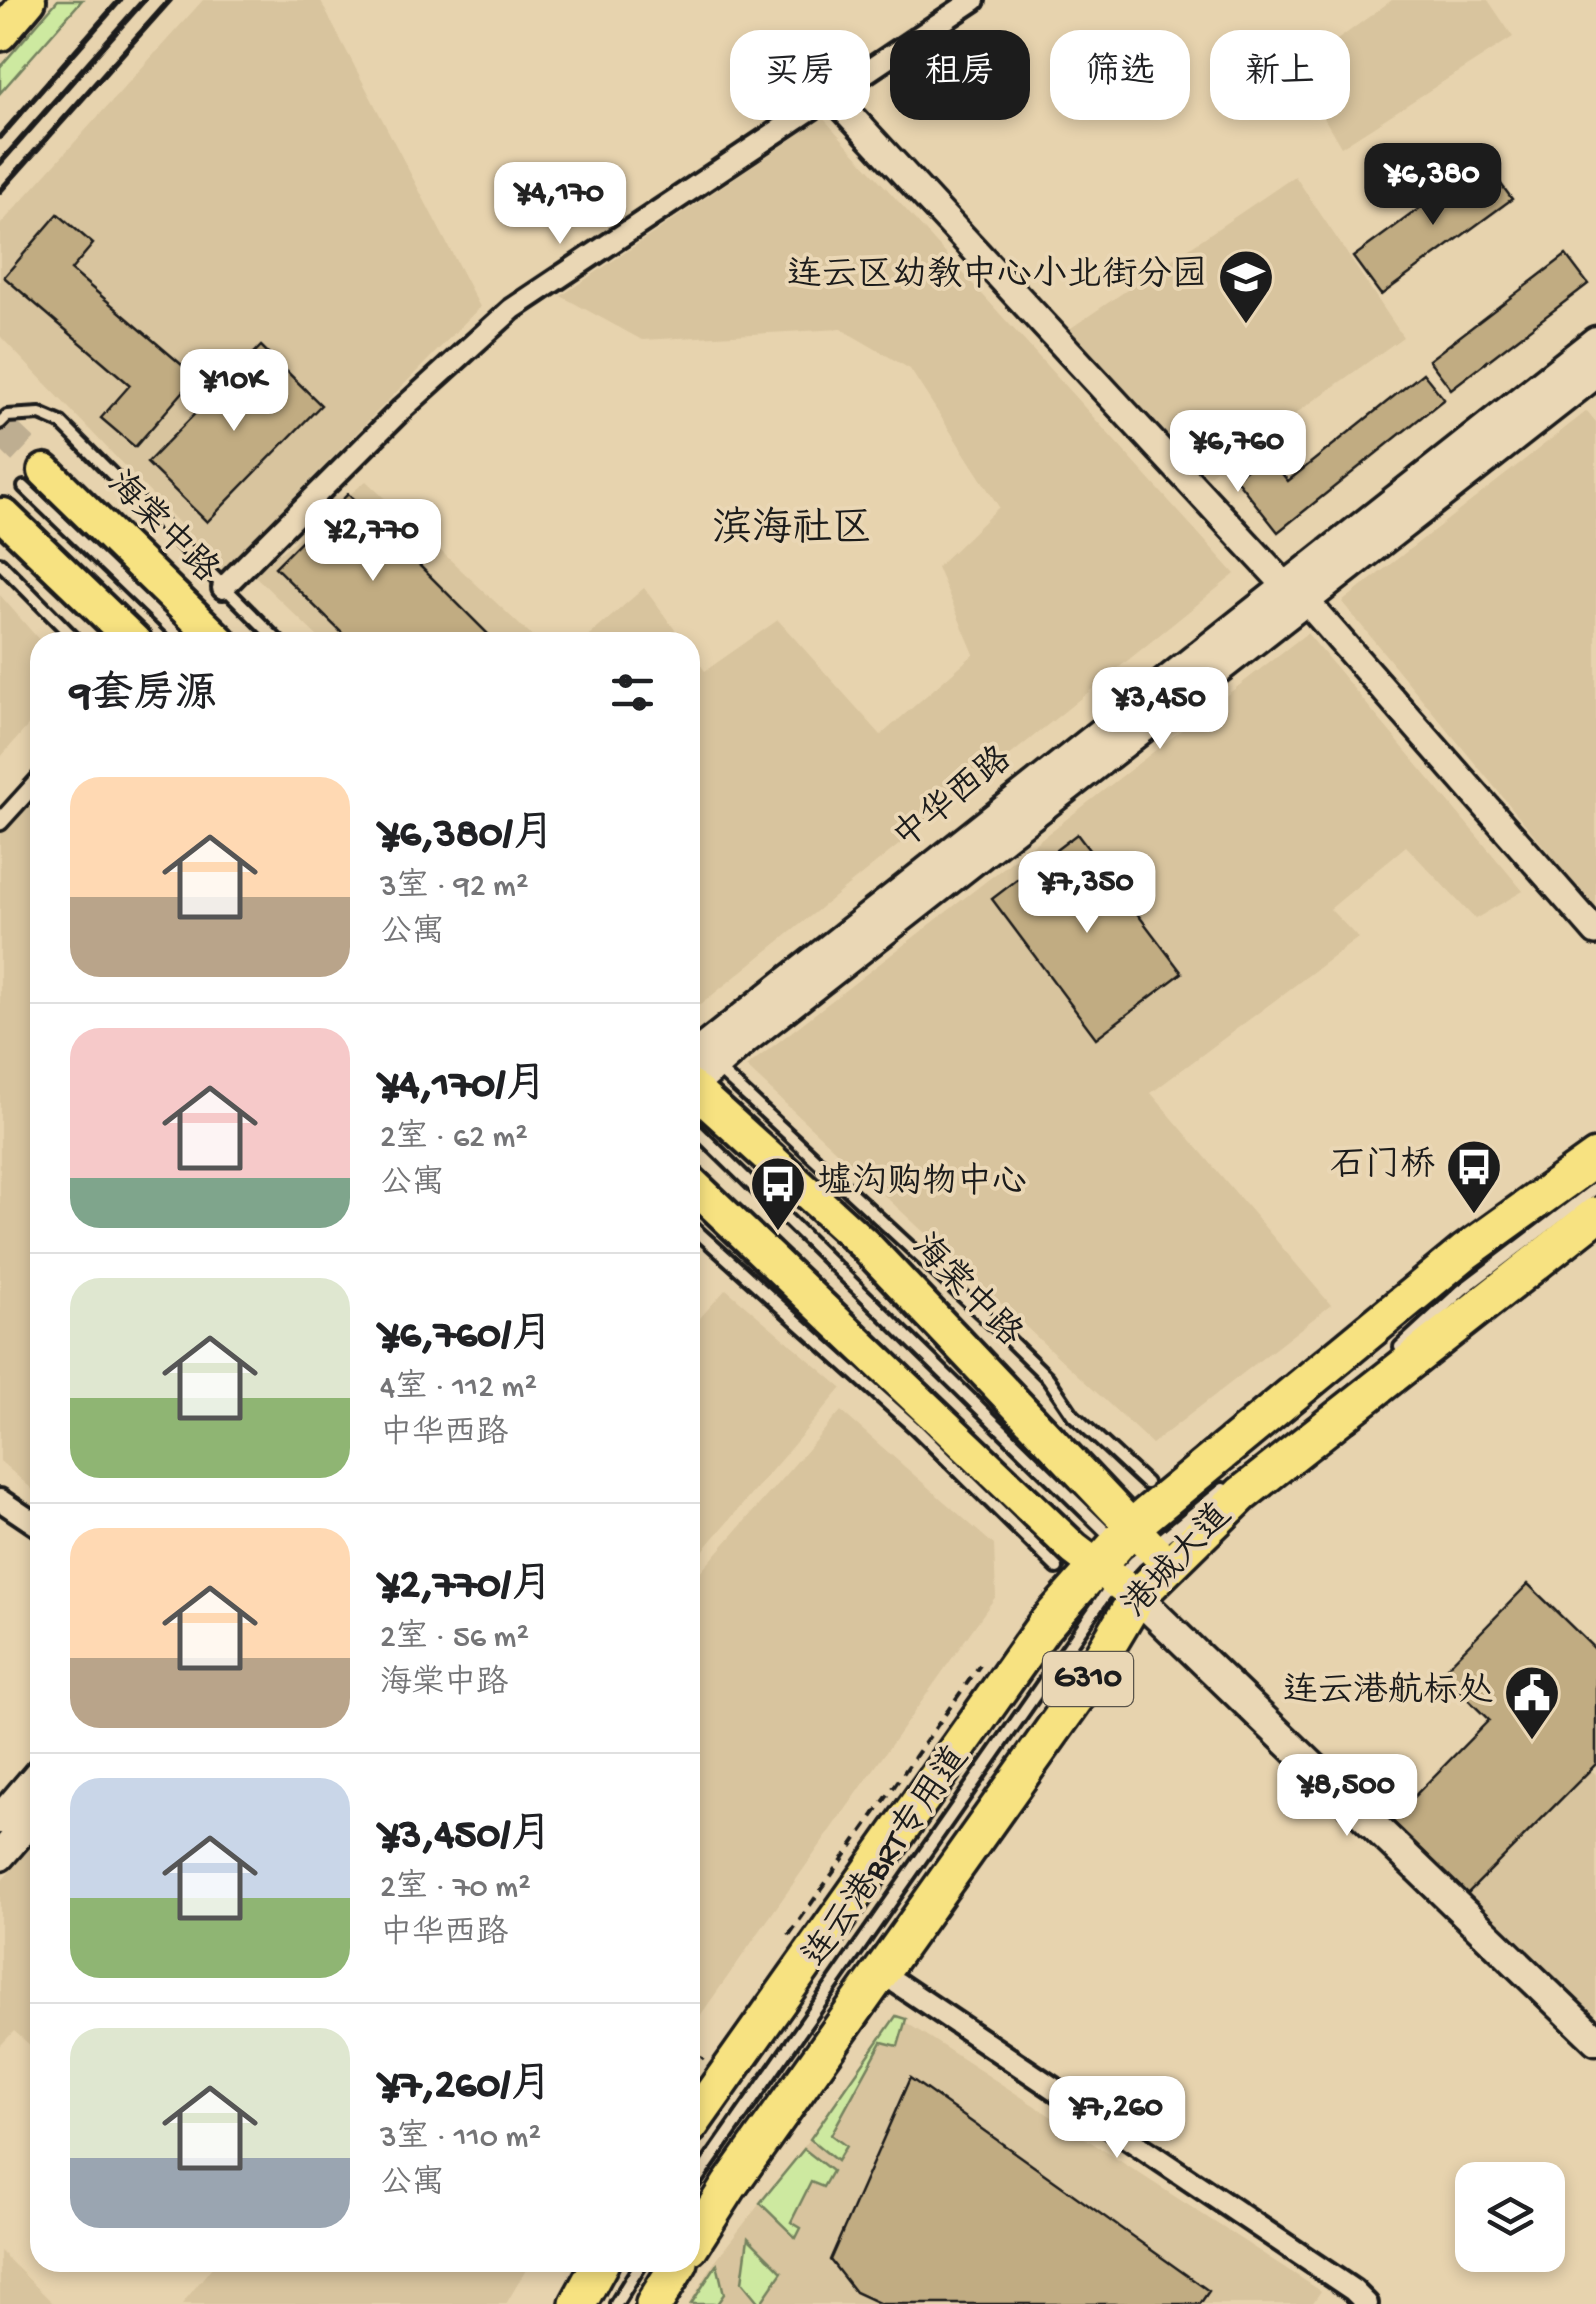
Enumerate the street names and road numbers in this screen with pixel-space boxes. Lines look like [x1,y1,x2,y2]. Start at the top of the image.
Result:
street label: 海棠中路 [97,464,226,593]
street label: 中华西路 [885,738,1021,860]
street label: 海棠中路 [902,1226,1030,1357]
street label: 港城大道 [1115,1495,1242,1627]
road number: G310 [1043,1652,1133,1706]
street label: 连云港BRT专用道 [795,1739,979,1976]

